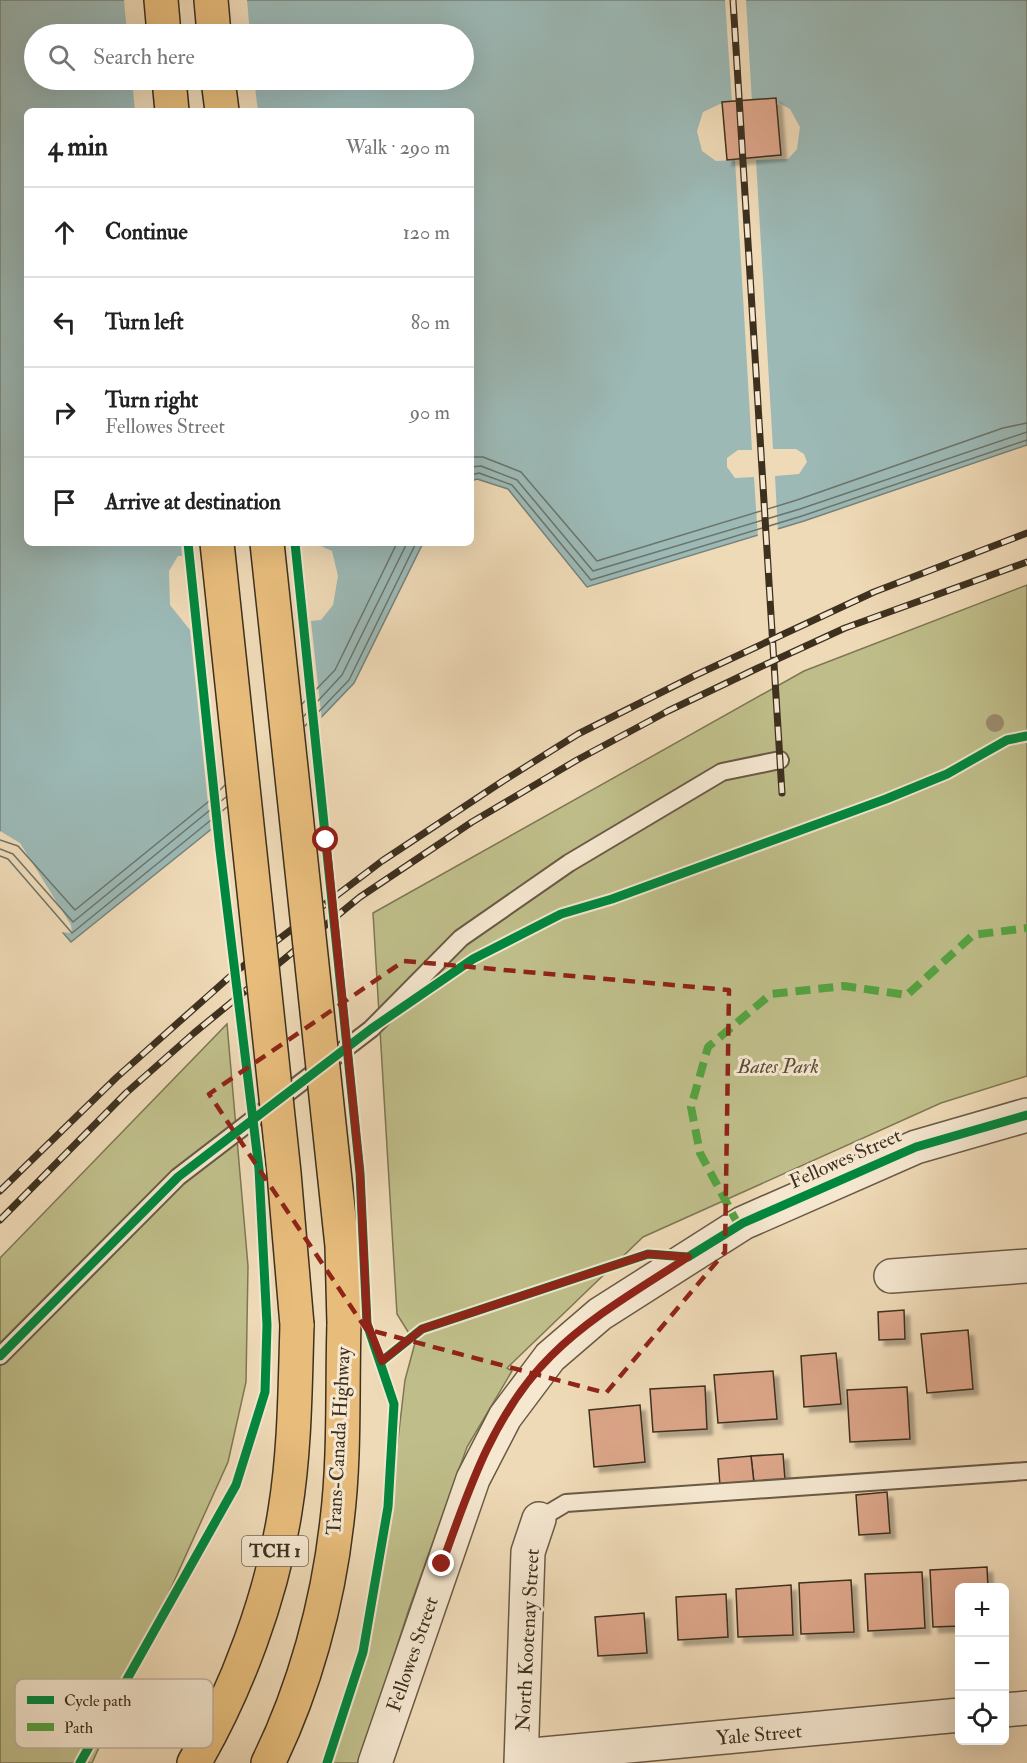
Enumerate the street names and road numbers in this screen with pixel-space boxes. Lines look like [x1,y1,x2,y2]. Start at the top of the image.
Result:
street label: Fellowes Street [785,1122,906,1194]
street label: Trans-Canada Highway [321,1345,356,1536]
road number: TCH 1 [242,1536,308,1566]
street label: North Kootenay Street [510,1547,545,1732]
street label: Fellowes Street [381,1593,444,1715]
street label: Yale Street [715,1718,803,1751]

